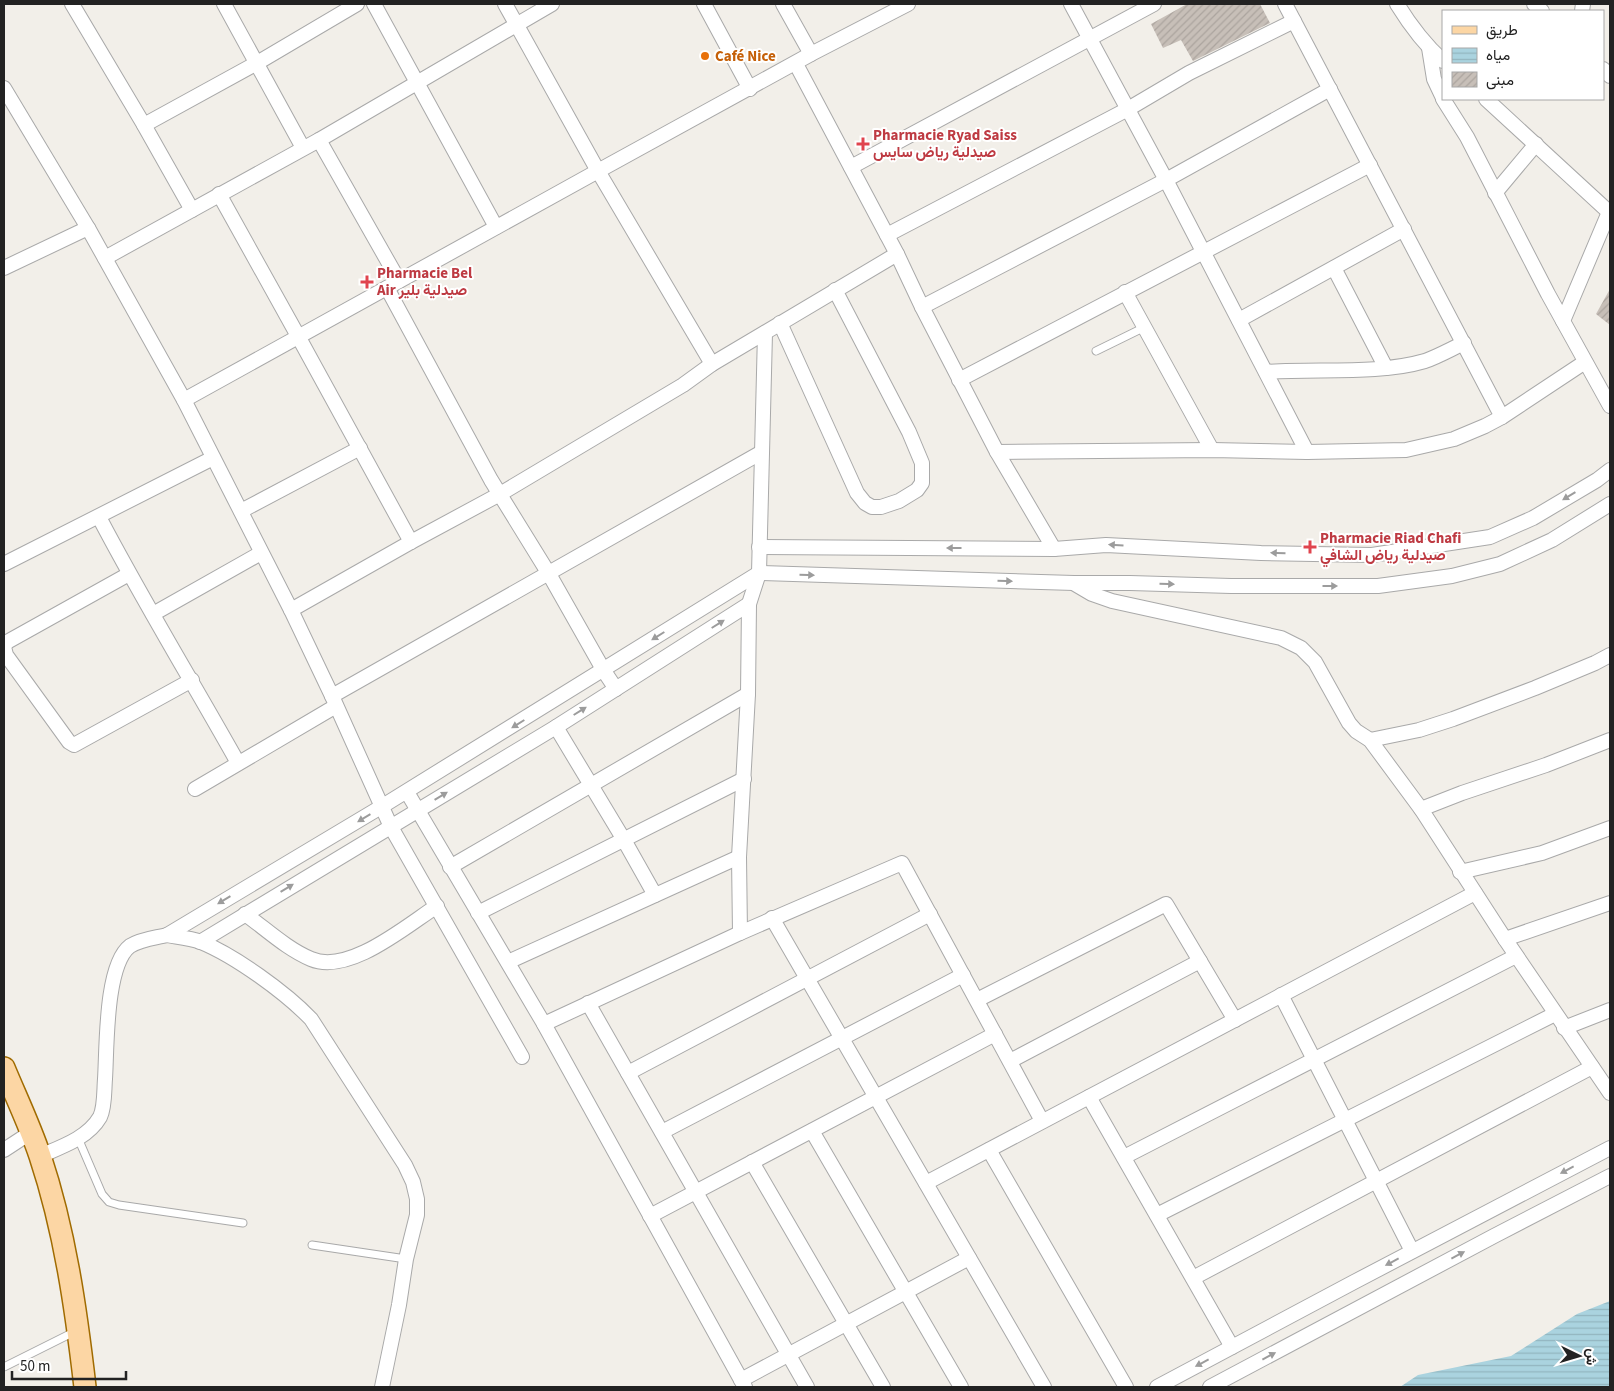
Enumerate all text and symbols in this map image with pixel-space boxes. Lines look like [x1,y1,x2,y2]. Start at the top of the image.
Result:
legend [1442,10,1604,100]
text: طريق [1486,20,1518,41]
text: مياه [1486,45,1510,66]
place label: Café Nice [715,46,776,67]
marker: Café Nice [699,50,711,62]
text: مبنى [1486,70,1514,91]
place label: Pharmacie Ryad Saiss صيدلية رياض سايس [873,125,1017,163]
marker: Pharmacie Ryad Saiss صيدلية رياض سايس [857,138,869,150]
place label: Pharmacie Bel Air صيدلية بلير [376,263,473,301]
marker: Pharmacie Bel Air صيدلية بلير [361,276,373,288]
one-way arrow [1563,492,1576,501]
place label: Pharmacie Riad Chafi صيدلية رياض الشافي [1320,528,1461,568]
one-way arrow [1108,541,1124,549]
marker: Pharmacie Riad Chafi صيدلية رياض الشافي [1304,541,1316,553]
one-way arrow [945,544,961,552]
one-way arrow [1270,549,1286,557]
one-way arrow [800,571,816,579]
one-way arrow [997,577,1013,585]
one-way arrow [1160,581,1176,589]
one-way arrow [1322,582,1338,590]
one-way arrow [711,620,724,629]
one-way arrow [652,632,665,641]
one-way arrow [574,707,587,716]
one-way arrow [511,719,524,728]
one-way arrow [435,791,448,800]
one-way arrow [357,813,371,822]
one-way arrow [281,884,294,893]
one-way arrow [218,896,231,905]
one-way arrow [1560,1166,1574,1174]
one-way arrow [1451,1251,1465,1259]
one-way arrow [1385,1258,1399,1266]
north arrow [1554,1331,1604,1381]
scale bar [12,1348,126,1380]
text: ش [1580,1348,1602,1366]
one-way arrow [1261,1352,1276,1360]
text: 50 m [20,1356,50,1377]
one-way arrow [1195,1359,1210,1367]

